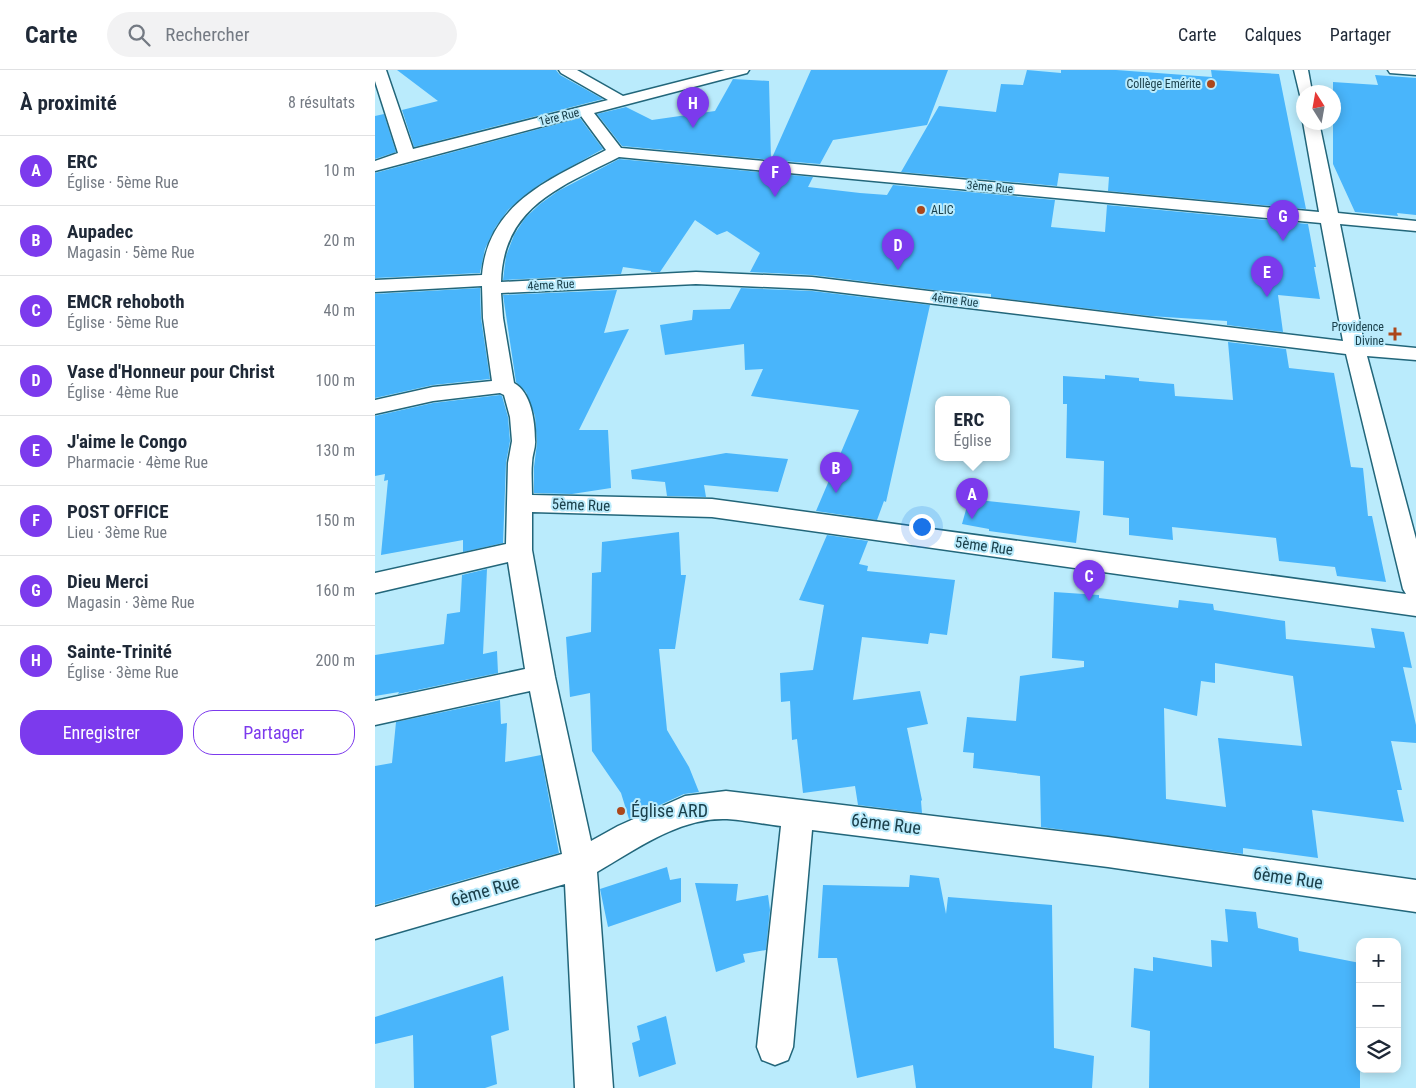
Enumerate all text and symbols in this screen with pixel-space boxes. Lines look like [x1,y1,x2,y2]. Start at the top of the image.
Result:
search box [107,12,457,57]
text: Carte [25,21,77,49]
icon: search [125,21,153,49]
text: Rechercher [165,23,249,46]
text: Carte [1178,24,1217,45]
text: Calques [1245,24,1302,45]
text: Partager [1330,24,1391,45]
place label: Collège Emérite [1127,77,1201,91]
marker: Collège Emérite [1205,78,1217,90]
north arrow [1296,85,1341,130]
pin: H [677,87,709,128]
text: À proximité [20,91,117,115]
text: 8 résultats [288,93,355,112]
street label: 1ère Rue [537,105,581,129]
text: ERC [67,150,98,173]
pin: F [759,156,791,197]
text: A [31,161,41,180]
text: 10 m [323,161,355,180]
text: Église · 5ème Rue [67,173,178,192]
street label: 3ème Rue [966,178,1014,196]
pin: G [1267,200,1299,241]
place label: ALIC [931,203,954,217]
marker: ALIC [915,204,927,216]
text: Aupadec [67,220,133,243]
pin: D [882,229,914,270]
text: B [32,231,40,250]
text: 20 m [323,231,355,250]
text: Magasin · 5ème Rue [67,243,195,262]
pin: E [1251,256,1283,297]
street label: 4ème Rue [527,277,575,293]
text: EMCR rehoboth [67,290,185,313]
street label: 4ème Rue [931,290,979,310]
text: C [31,301,41,320]
text: 40 m [323,301,355,320]
text: Église · 5ème Rue [67,313,178,332]
place label: Providence Divine [1331,320,1384,348]
marker: Providence Divine [1388,327,1402,341]
text: Vase d'Honneur pour Christ [67,360,275,383]
text: D [31,371,41,390]
text: 100 m [316,371,355,390]
text: Église · 4ème Rue [67,383,178,402]
popup [935,396,1010,461]
text: ERC [954,408,984,431]
text: J'aime le Congo [67,430,187,453]
text: Église [954,431,991,450]
text: E [32,441,40,460]
text: 130 m [316,441,355,460]
pin: B [820,452,852,493]
text: Pharmacie · 4ème Rue [67,453,208,472]
pin: A [956,478,988,519]
street label: 5ème Rue [551,495,611,515]
text: POST OFFICE [67,500,169,523]
text: F [32,511,40,530]
text: 150 m [316,511,355,530]
your location [909,514,935,540]
text: Lieu · 3ème Rue [67,523,167,542]
street label: 5ème Rue [954,533,1014,559]
pin: C [1073,560,1105,601]
text: Dieu Merci [67,570,148,593]
text: G [31,581,41,600]
text: 160 m [316,581,355,600]
text: Magasin · 3ème Rue [67,593,195,612]
text: Sainte-Trinité [67,640,172,663]
text: H [31,651,41,670]
text: 200 m [316,651,355,670]
text: Église · 3ème Rue [67,663,178,682]
button: Enregistrer [20,710,183,755]
button: Partager [193,710,355,755]
place label: Église ARD [631,800,708,821]
marker: Église ARD [615,805,627,817]
street label: 6ème Rue [850,809,922,838]
street label: 6ème Rue [1252,862,1324,893]
street label: 6ème Rue [448,871,521,910]
map controls [1356,938,1401,1073]
button: + [1356,938,1401,983]
button: − [1356,983,1401,1028]
button: layers [1356,1028,1401,1073]

